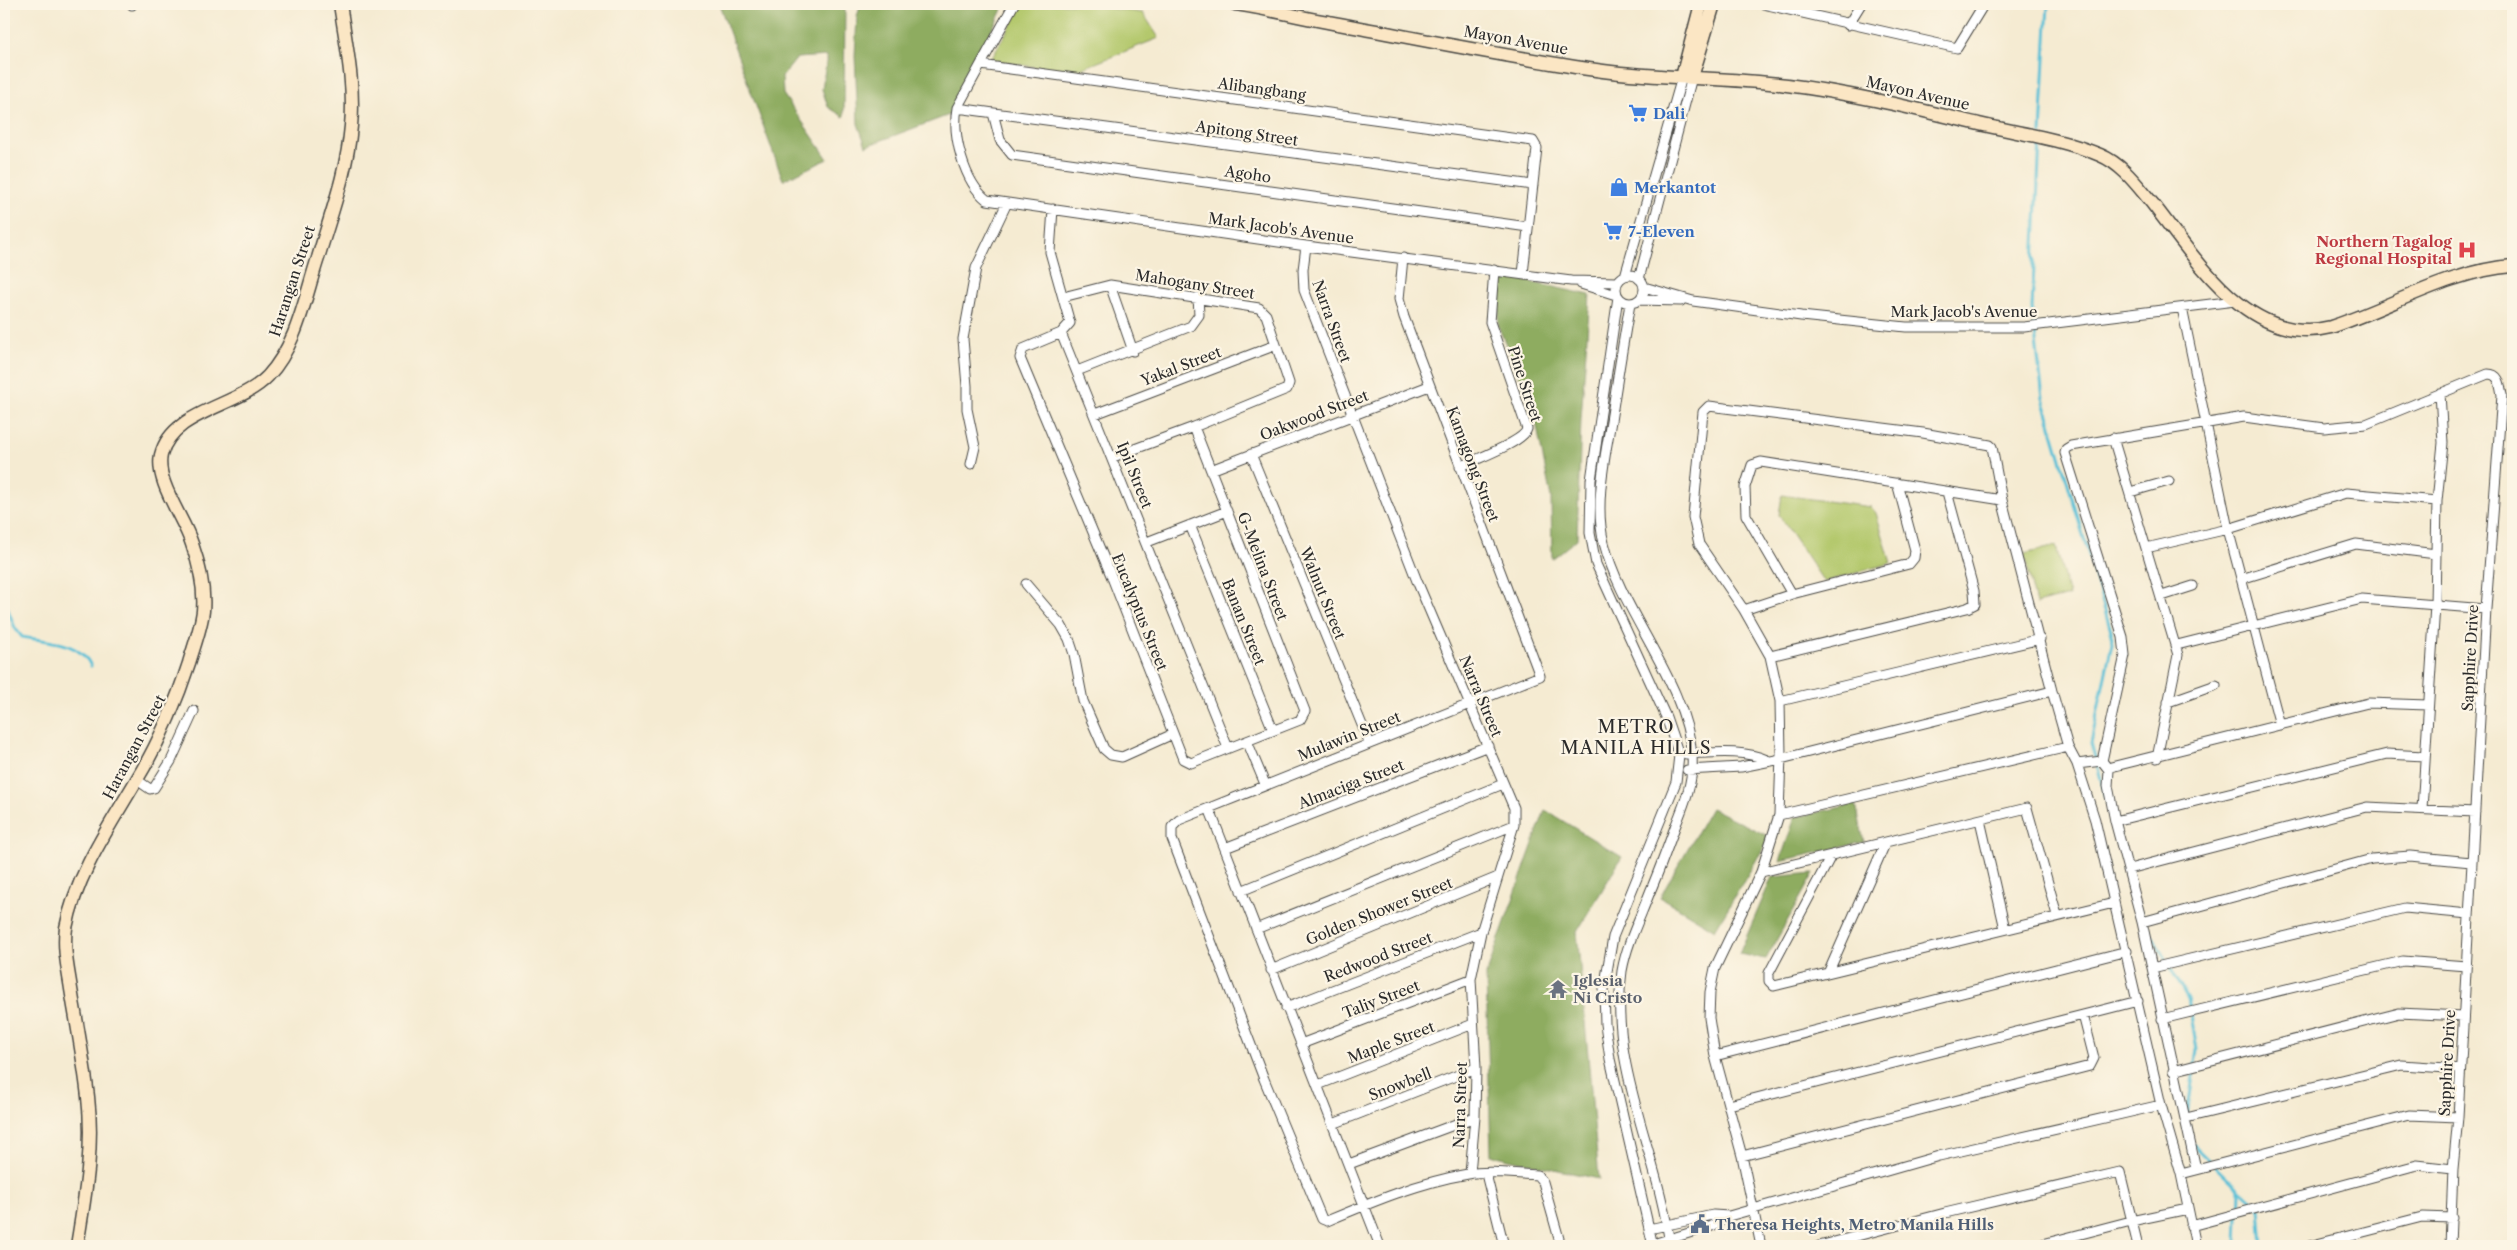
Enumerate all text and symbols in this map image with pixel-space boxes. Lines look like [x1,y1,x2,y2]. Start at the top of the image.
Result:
street label: Mayon Avenue [1462,21,1570,59]
street label: Mayon Avenue [1864,72,1972,114]
street label: Alibangbang [1216,73,1307,105]
supermarket icon: Dali [1627,102,1649,124]
place label: Dali [1653,104,1686,123]
street label: Apitong Street [1194,116,1300,150]
street label: Agoho [1223,161,1272,187]
shop icon: Merkantot [1608,176,1630,198]
place label: Merkantot [1634,178,1716,197]
street label: Mark Jacob's Avenue [1207,208,1355,248]
supermarket icon: 7-Eleven [1602,220,1624,242]
street label: Harangan Street [265,222,319,339]
place label: 7-Eleven [1628,222,1696,241]
place label: Northern Tagalog Regional Hospital [2315,232,2452,268]
hospital icon: Northern Tagalog Regional Hospital [2456,239,2478,261]
street label: Mahogany Street [1134,265,1257,303]
street label: Narra Street [1308,277,1356,366]
street label: Mark Jacob's Avenue [1891,302,2037,321]
street label: Yakal Street [1137,342,1224,390]
street label: Pine Street [1504,344,1546,425]
street label: Oakwood Street [1257,385,1372,444]
street label: Kamagong Street [1442,404,1504,525]
street label: Ipil Street [1113,439,1157,512]
street label: G-Melina Street [1234,509,1293,624]
street label: Walnut Street [1295,543,1350,643]
street label: Eucalyptus Street [1108,551,1172,674]
street label: Banan Street [1218,576,1270,669]
street label: Sapphire Drive [2458,604,2482,712]
street label: Narra Street [1455,652,1507,740]
street label: Harangan Street [98,691,170,803]
street label: Mulawin Street [1295,707,1404,765]
district label: METRO MANILA HILLS [1561,716,1711,759]
street label: Almaciga Street [1294,755,1407,813]
street label: Golden Shower Street [1303,873,1456,949]
street label: Redwood Street [1321,927,1435,986]
place label: Iglesia Ni Cristo [1573,971,1642,1007]
street label: Taliy Street [1340,975,1423,1022]
temple icon: Iglesia Ni Cristo [1547,978,1569,1000]
street label: Sapphire Drive [2435,1009,2459,1117]
street label: Maple Street [1345,1016,1438,1067]
street label: Narra Street [1449,1061,1471,1149]
street label: Snowbell [1366,1063,1435,1105]
public building icon: Theresa Heights, Metro Manila Hills [1689,1213,1711,1235]
place label: Theresa Heights, Metro Manila Hills [1715,1215,1994,1234]

